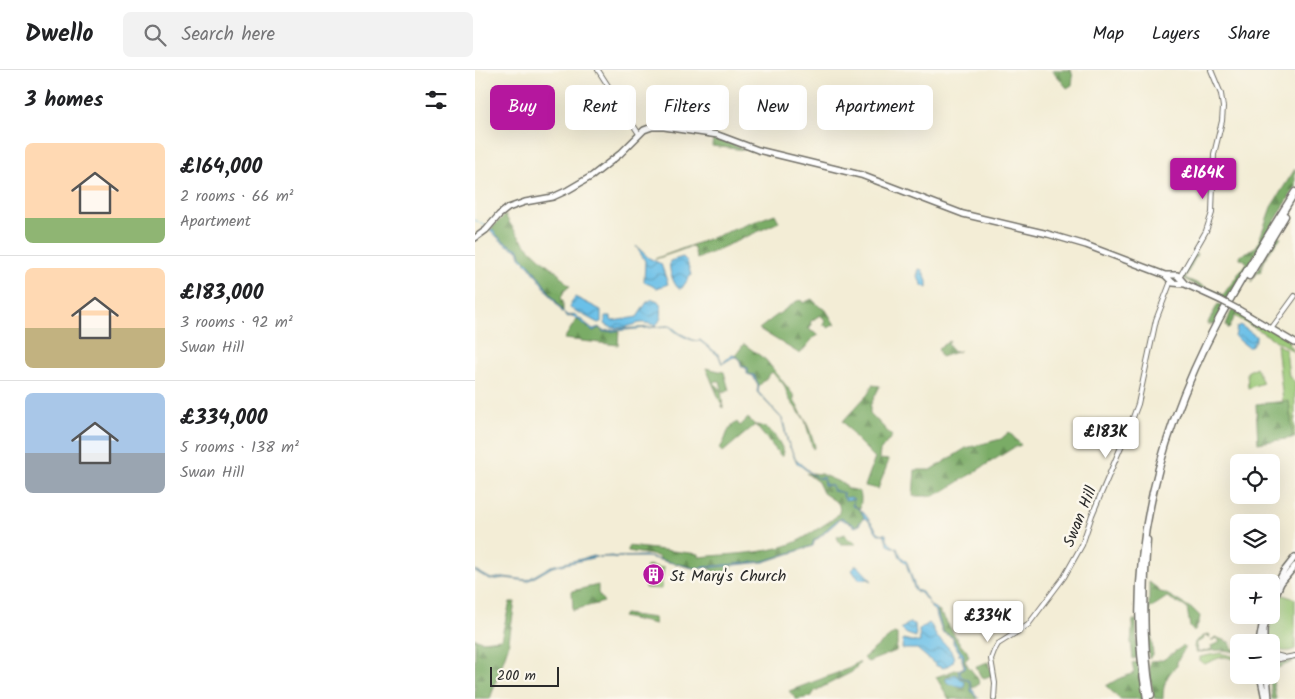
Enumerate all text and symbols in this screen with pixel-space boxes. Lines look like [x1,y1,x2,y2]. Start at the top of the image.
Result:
search box [123,12,473,57]
text: Dwello [25,15,93,54]
text: Search here [181,20,275,50]
text: Map [1093,20,1124,49]
text: Layers [1152,20,1200,49]
text: Share [1228,20,1270,49]
icon: search [141,21,169,49]
text: 3 homes [25,84,103,117]
chip: Buy [490,85,555,130]
chip: Rent [565,85,636,130]
chip: Filters [646,85,729,130]
chip: New [739,85,807,130]
chip: Apartment [817,85,933,130]
icon: filters [422,86,450,114]
text: £164,000 [180,151,262,184]
pin: £164K [1168,158,1238,200]
text: £164K [1181,161,1225,186]
icon: home [65,163,125,223]
text: 2 rooms · 66 m² [180,184,294,209]
text: Apartment [180,209,251,234]
text: £183,000 [180,277,263,310]
icon: home [65,288,125,348]
text: 3 rooms · 92 m² [180,310,293,335]
text: Swan Hill [180,335,244,360]
text: £334,000 [180,402,268,435]
icon: home [65,413,125,473]
pin: £183K [1071,416,1141,459]
text: £183K [1084,420,1128,445]
text: 5 rooms · 138 m² [180,435,299,460]
map controls [1230,454,1280,684]
button: locate [1230,454,1280,504]
text: Swan Hill [180,460,244,485]
street label: Swan Hill [1057,482,1104,551]
button: layers [1230,514,1280,564]
building icon: St Mary's Church [642,563,666,587]
place label: St Mary's Church [670,564,786,589]
button: + [1230,574,1280,624]
pin: £334K [953,600,1023,643]
text: £334K [964,604,1012,629]
button: − [1230,634,1280,684]
scale bar [490,664,559,687]
text: 200 m [497,665,536,687]

